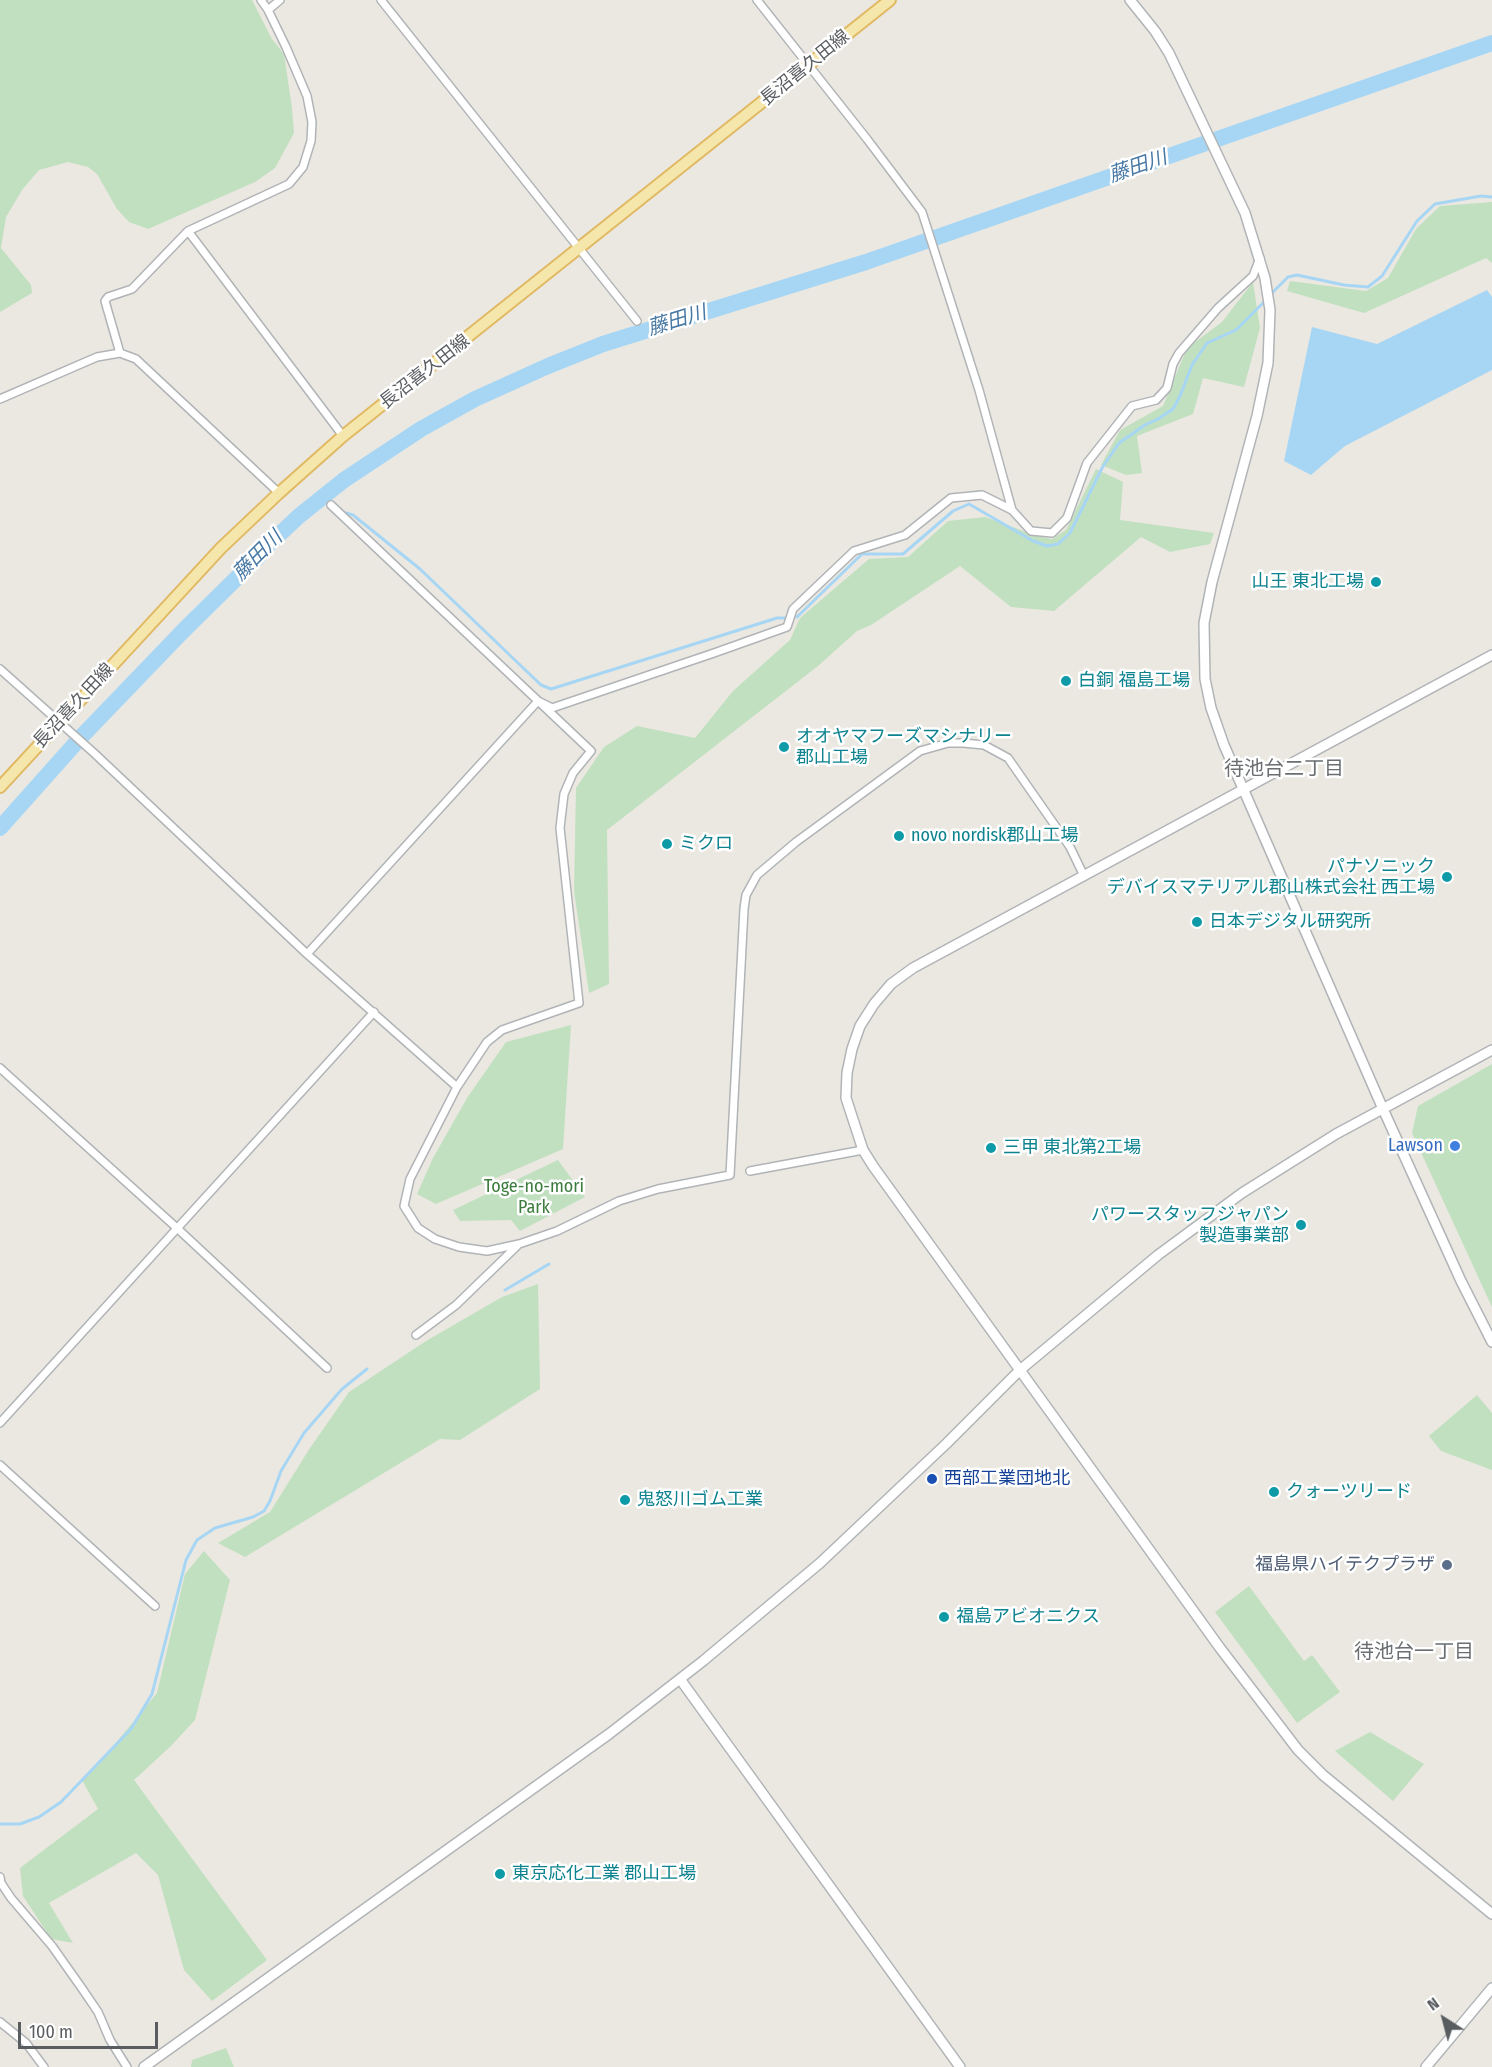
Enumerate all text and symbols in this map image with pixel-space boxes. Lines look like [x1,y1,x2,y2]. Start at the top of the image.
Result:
street label: 長沼喜久田線 [756,26,854,110]
water label: 藤田川 [1106,146,1170,188]
water label: 藤田川 [645,301,709,341]
street label: 長沼喜久田線 [376,330,474,414]
water label: 藤田川 [228,526,288,586]
place label: 山王 東北工場 [1252,571,1364,593]
marker: 山王 東北工場 [1369,575,1383,589]
street label: 長沼喜久田線 [29,659,119,753]
place label: 白銅 福島工場 [1078,670,1190,692]
marker: 白銅 福島工場 [1059,674,1073,688]
place label: オオヤマフーズマシナリー 郡山工場 [796,726,1012,768]
marker: オオヤマフーズマシナリー 郡山工場 [777,740,791,754]
district label: 待池台二丁目 [1224,757,1344,781]
place label: novo nordisk郡山工場 [911,825,1079,847]
marker: novo nordisk郡山工場 [892,829,906,843]
place label: ミクロ [679,833,733,855]
marker: ミクロ [660,837,674,851]
place label: パナソニック デバイスマテリアル郡山株式会社 西工場 [1107,856,1435,898]
marker: パナソニック デバイスマテリアル郡山株式会社 西工場 [1440,870,1454,884]
place label: 日本デジタル研究所 [1209,911,1371,933]
marker: 日本デジタル研究所 [1190,915,1204,929]
place label: Lawson [1388,1135,1443,1157]
place label: 三甲 東北第2工場 [1003,1137,1141,1159]
marker: Lawson [1448,1139,1462,1153]
marker: 三甲 東北第2工場 [984,1141,998,1155]
park label: Toge-no-mori Park [484,1176,584,1218]
place label: パワースタッフジャパン 製造事業部 [1091,1204,1289,1246]
marker: パワースタッフジャパン 製造事業部 [1294,1218,1308,1232]
place label: 西部工業団地北 [944,1468,1070,1490]
marker: 西部工業団地北 [925,1472,939,1486]
place label: クォーツリード [1286,1481,1412,1503]
marker: クォーツリード [1267,1485,1281,1499]
place label: 鬼怒川ゴム工業 [637,1489,763,1511]
marker: 鬼怒川ゴム工業 [618,1493,632,1507]
place label: 福島県ハイテクプラザ [1255,1554,1435,1576]
marker: 福島県ハイテクプラザ [1440,1558,1454,1572]
place label: 福島アビオニクス [956,1606,1100,1628]
marker: 福島アビオニクス [937,1610,951,1624]
district label: 待池台一丁目 [1354,1640,1474,1664]
place label: 東京応化工業 郡山工場 [512,1863,696,1885]
marker: 東京応化工業 郡山工場 [493,1867,507,1881]
north arrow [1414,1989,1474,2049]
text: N [1424,1994,1443,2015]
scale bar [21,2010,160,2048]
text: 100 m [29,2021,73,2043]

